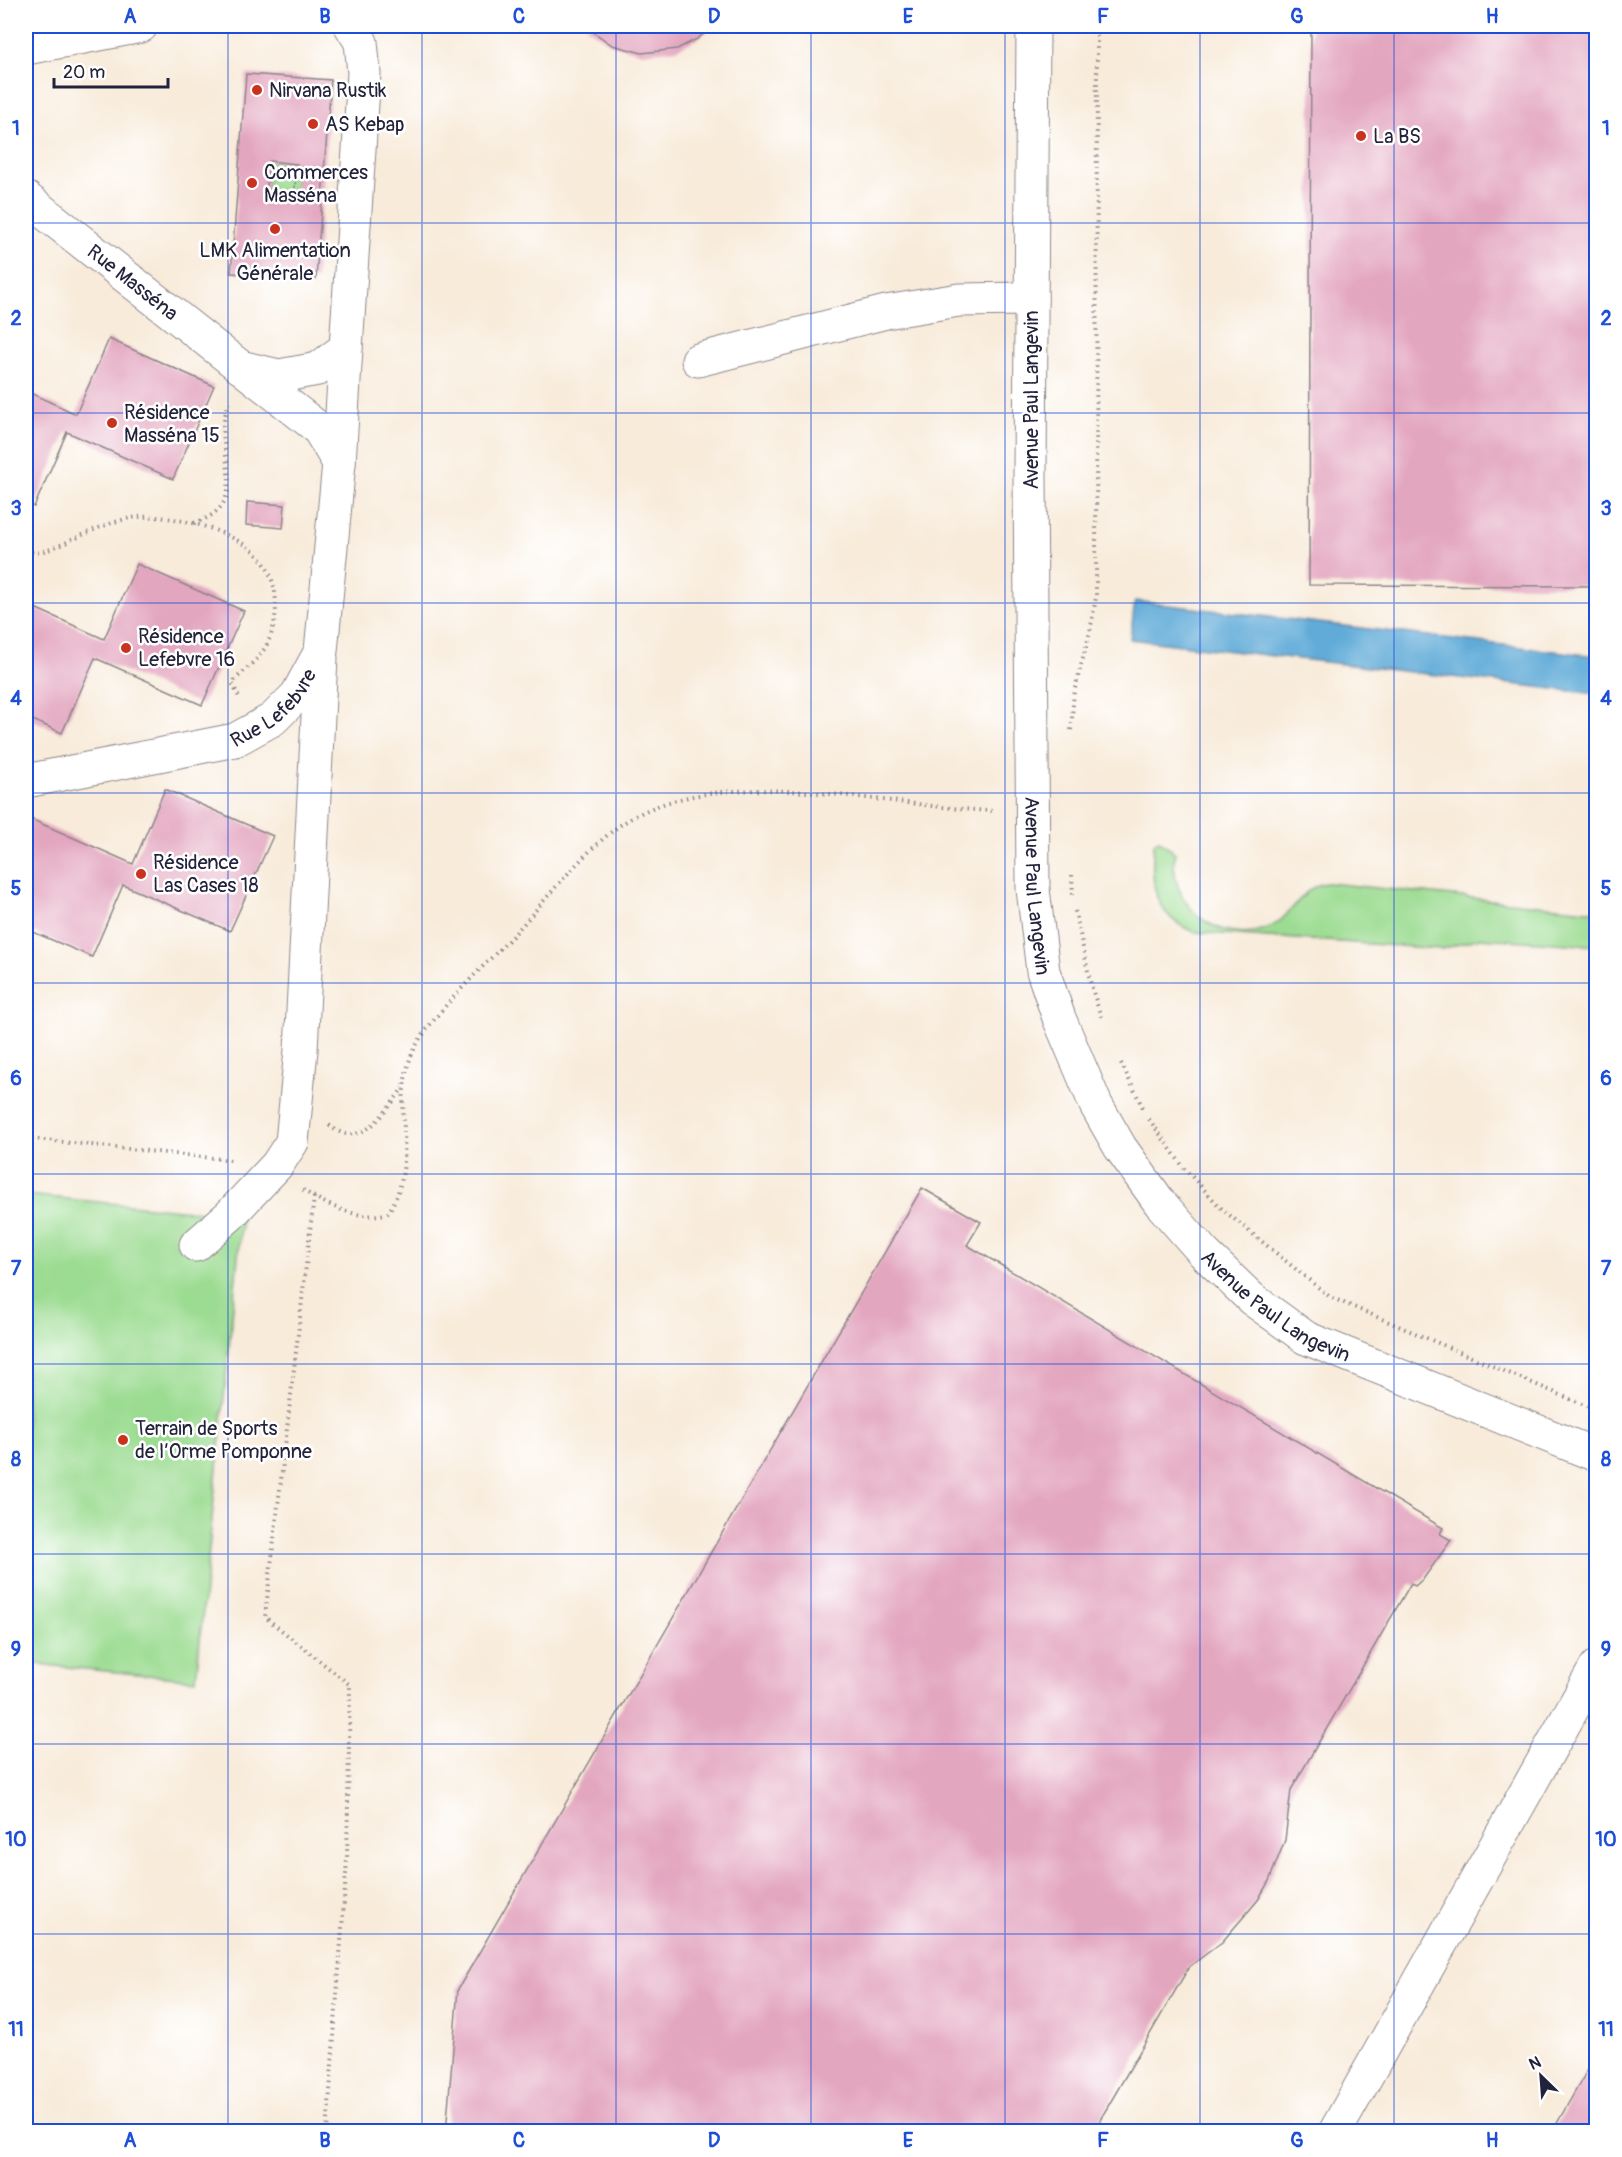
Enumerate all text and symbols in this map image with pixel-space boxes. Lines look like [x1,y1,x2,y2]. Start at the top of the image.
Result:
text: A [124,4,137,29]
text: B [319,4,331,29]
text: C [513,4,525,29]
text: D [708,4,721,29]
text: E [903,4,914,29]
text: F [1097,4,1109,29]
text: G [1290,4,1304,29]
text: H [1486,4,1499,29]
scale bar [54,51,168,89]
text: 20 m [63,61,105,84]
place label: Nirvana Rustik [269,78,387,103]
marker: Nirvana Rustik [250,83,264,97]
place label: AS Kebap [325,112,404,137]
text: 1 [12,116,20,141]
text: 1 [1602,116,1610,141]
marker: AS Kebap [306,117,320,131]
place label: La BS [1373,124,1421,149]
marker: La BS [1354,129,1368,143]
place label: Commerces Masséna [264,160,368,208]
marker: Commerces Masséna [245,176,259,190]
marker: LMK Alimentation Générale [268,222,282,236]
place label: LMK Alimentation Générale [199,238,351,286]
street label: Rue Masséna [82,239,183,326]
text: 2 [10,306,22,331]
text: 2 [1600,306,1612,331]
street label: Avenue Paul Langevin [1019,310,1044,490]
place label: Résidence Masséna 15 [124,400,220,448]
marker: Résidence Masséna 15 [105,416,119,430]
text: 3 [10,496,22,521]
text: 3 [1600,496,1612,521]
place label: Résidence Lefebvre 16 [138,624,235,672]
marker: Résidence Lefebvre 16 [119,641,133,655]
street label: Rue Lefebvre [226,664,322,753]
text: 4 [10,686,22,711]
text: 4 [1600,686,1612,711]
street label: Avenue Paul Langevin [1020,796,1056,976]
place label: Résidence Las Cases 18 [153,850,258,898]
marker: Résidence Las Cases 18 [134,867,148,881]
text: 5 [11,876,22,901]
text: 5 [1601,876,1612,901]
text: 6 [10,1066,22,1091]
text: 6 [1600,1066,1612,1091]
street label: Avenue Paul Langevin [1196,1245,1354,1367]
text: 7 [11,1256,22,1281]
text: 7 [1601,1256,1612,1281]
place label: Terrain de Sports de l’Orme Pomponne [135,1416,312,1464]
marker: Terrain de Sports de l’Orme Pomponne [116,1433,130,1447]
text: 8 [11,1447,21,1472]
text: 8 [1601,1447,1611,1472]
text: 9 [11,1637,21,1662]
text: 9 [1601,1637,1611,1662]
text: 10 [5,1827,27,1852]
text: 10 [1595,1827,1617,1852]
text: 11 [8,2017,24,2042]
text: 11 [1598,2017,1614,2042]
north arrow [1511,2046,1571,2106]
text: N [1526,2052,1544,2075]
text: A [124,2128,137,2153]
text: B [319,2128,331,2153]
text: C [513,2128,525,2153]
text: D [708,2128,721,2153]
text: E [903,2128,914,2153]
text: F [1097,2128,1109,2153]
text: G [1290,2128,1304,2153]
text: H [1486,2128,1499,2153]

